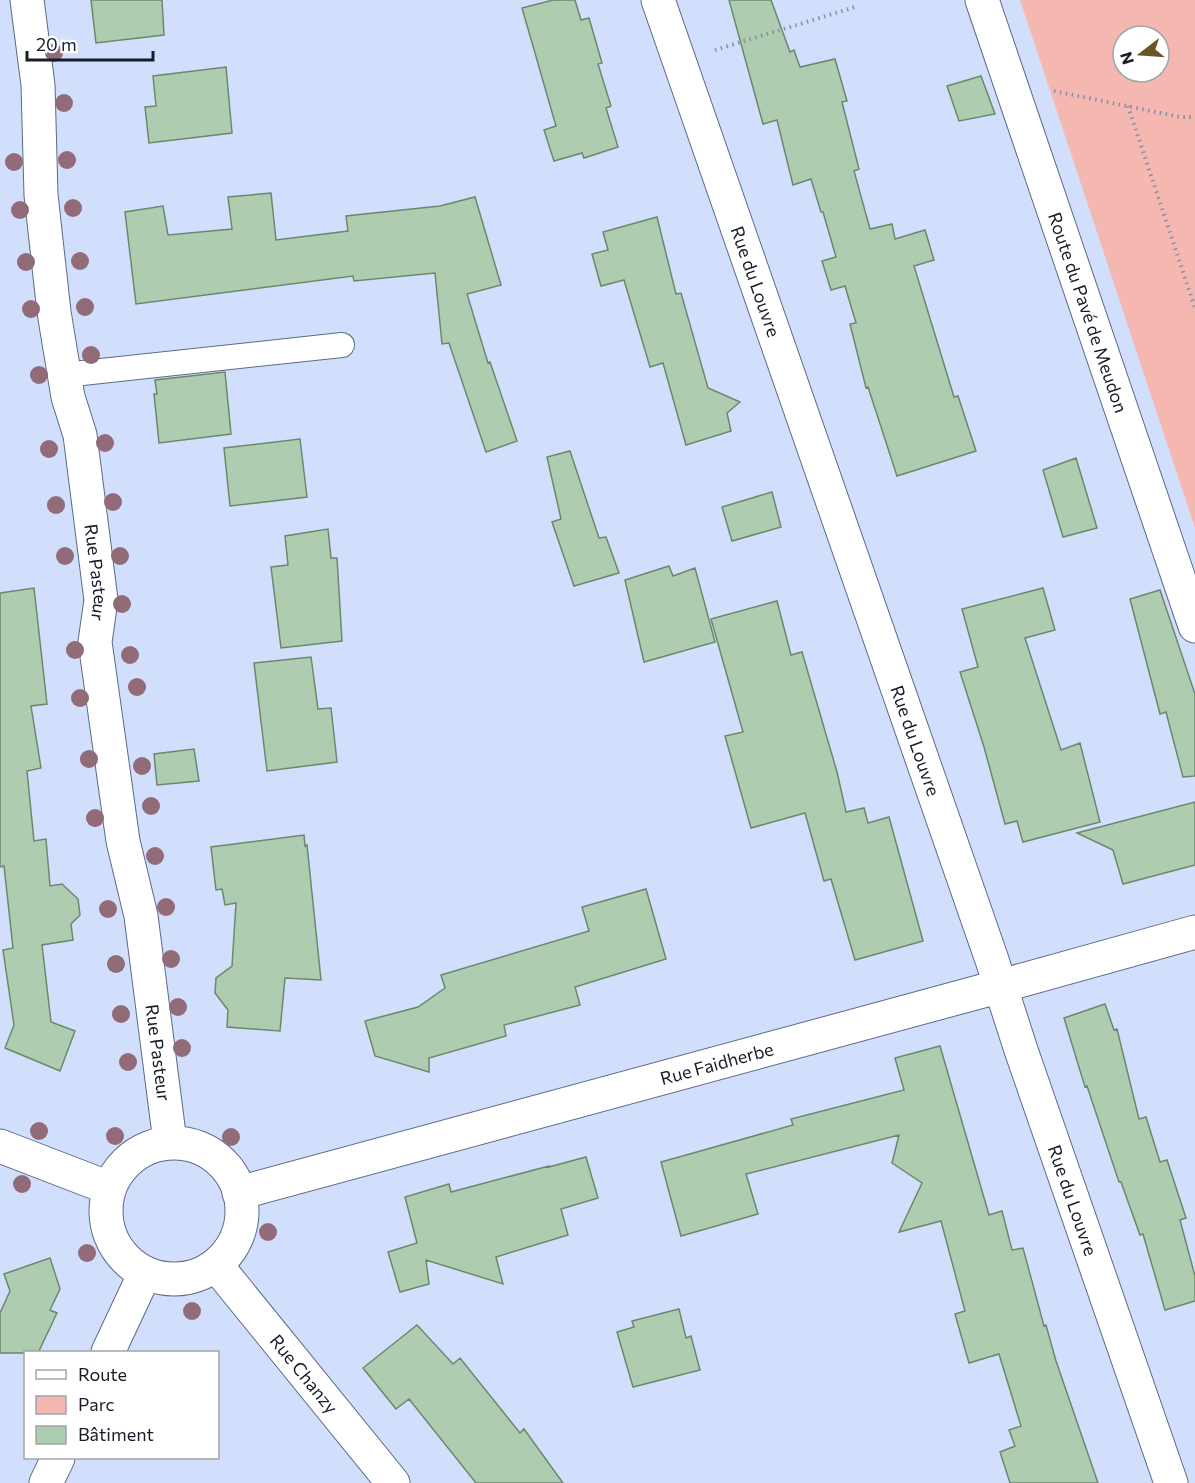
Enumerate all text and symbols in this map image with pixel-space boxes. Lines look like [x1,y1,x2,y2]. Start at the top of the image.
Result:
scale bar [27,24,153,62]
north arrow [1111,24,1171,84]
text: 20 m [36,33,77,55]
text: N [1115,50,1137,67]
street label: Route du Pavé de Meudon [1044,209,1133,416]
street label: Rue du Louvre [727,223,785,340]
street label: Rue Pasteur [80,522,112,622]
street label: Rue du Louvre [886,682,945,799]
street label: Rue Pasteur [141,1003,176,1103]
street label: Rue Faidherbe [658,1037,776,1089]
street label: Rue du Louvre [1044,1142,1102,1258]
street label: Rue Chanzy [266,1330,343,1418]
legend [24,1351,219,1459]
text: Route [78,1363,127,1385]
text: Parc [78,1393,115,1415]
text: Bâtiment [78,1423,154,1445]

